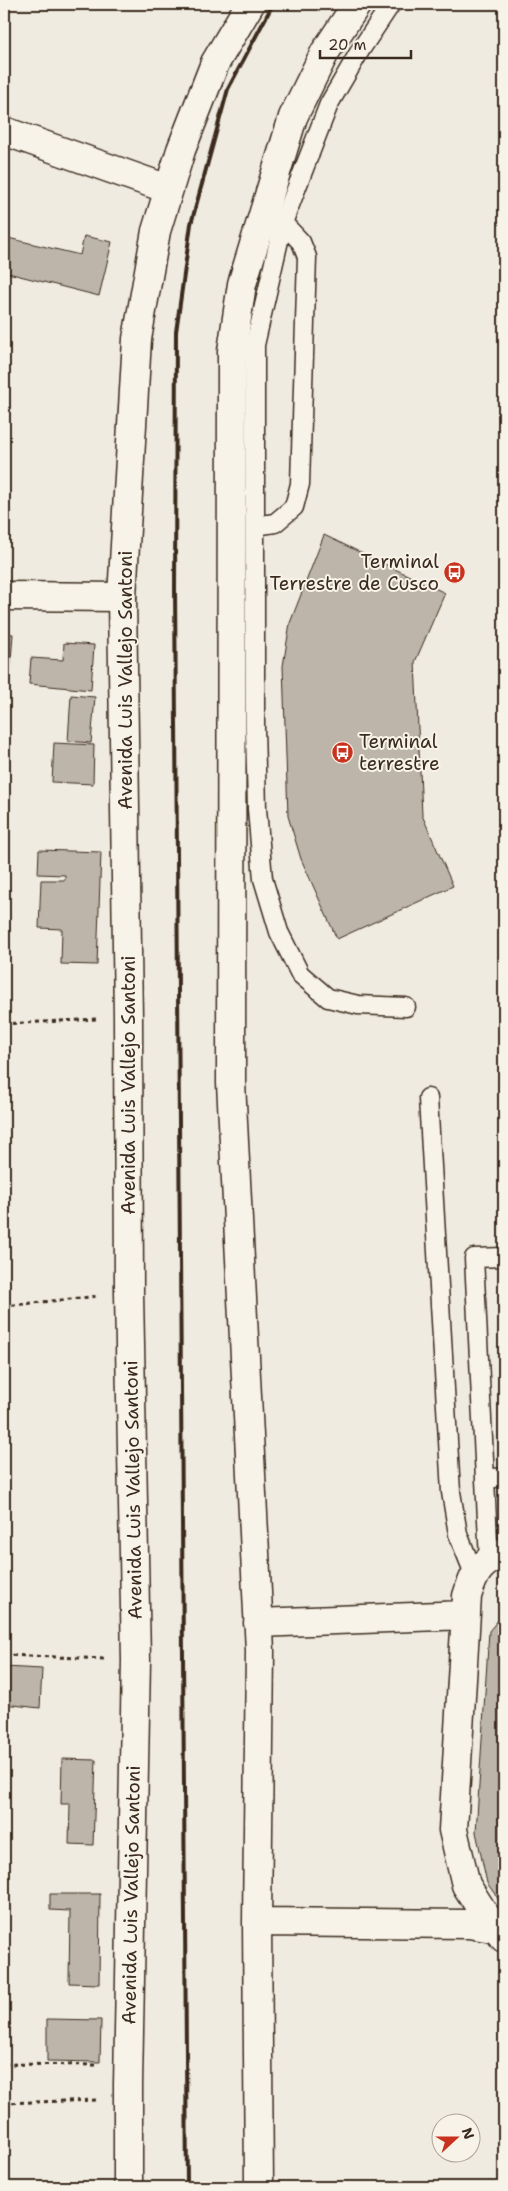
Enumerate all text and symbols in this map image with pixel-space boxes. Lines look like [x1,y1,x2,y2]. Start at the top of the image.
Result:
scale bar [320,28,412,60]
text: 20 m [328,35,367,55]
place label: Terminal Terrestre de Cusco [269,549,439,596]
street label: Avenida Luis Vallejo Santoni [113,550,138,810]
bus stop icon: Terminal Terrestre de Cusco [443,560,467,584]
place label: Terminal terrestre [359,729,440,776]
bus stop icon: Terminal terrestre [331,740,355,764]
street label: Avenida Luis Vallejo Santoni [116,955,141,1215]
street label: Avenida Luis Vallejo Santoni [118,1360,148,1620]
street label: Avenida Luis Vallejo Santoni [116,1765,146,2025]
north arrow [430,2114,480,2164]
text: N [458,2125,479,2142]

